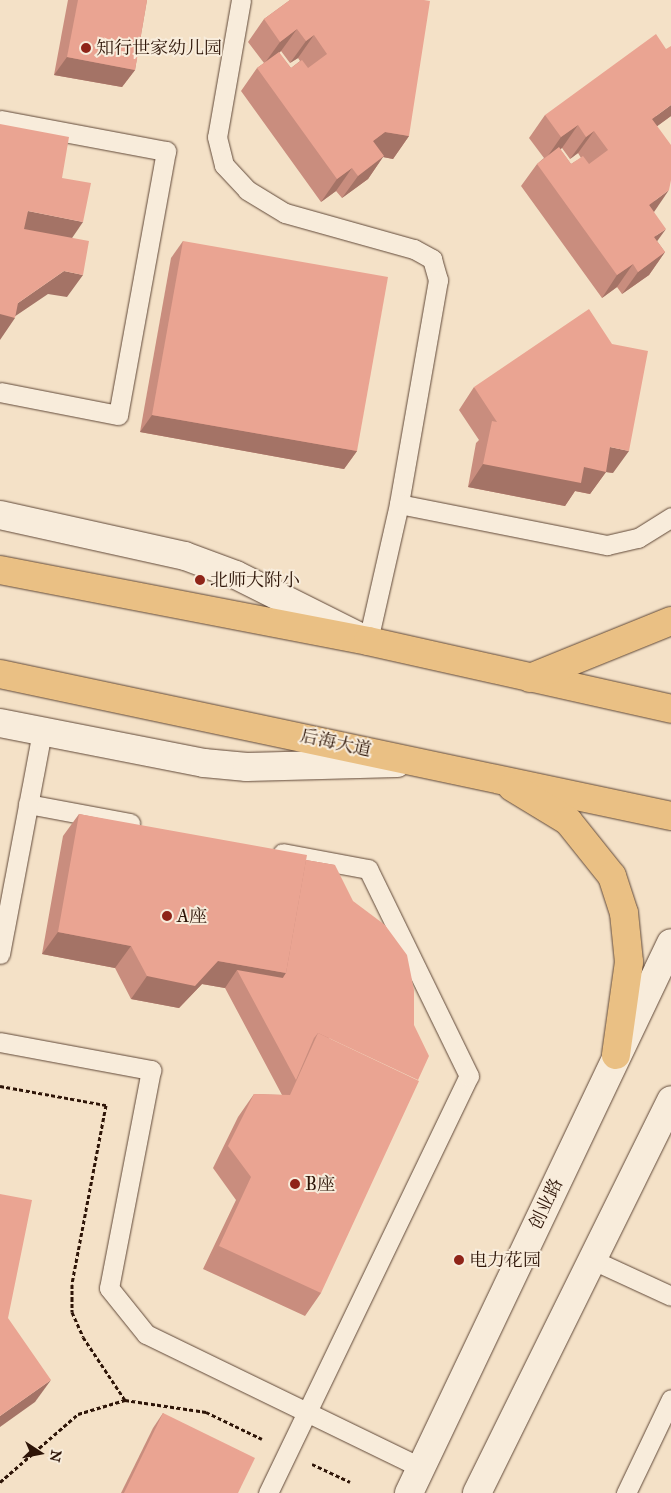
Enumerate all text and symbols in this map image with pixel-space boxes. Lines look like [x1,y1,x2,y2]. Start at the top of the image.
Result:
place label: 知行世家幼儿园 [96,37,222,59]
marker: 知行世家幼儿园 [80,42,92,54]
place label: 北师大附小 [210,569,300,591]
marker: 北师大附小 [194,574,206,586]
street label: 后海大道 [299,725,373,761]
place label: A座 [177,905,207,927]
marker: A座 [161,910,173,922]
place label: B座 [305,1173,335,1195]
street label: 创业路 [525,1175,567,1233]
marker: B座 [289,1178,301,1190]
place label: 电力花园 [469,1249,541,1271]
marker: 电力花园 [453,1254,465,1266]
north arrow [15,1428,65,1478]
text: N [46,1449,65,1463]

